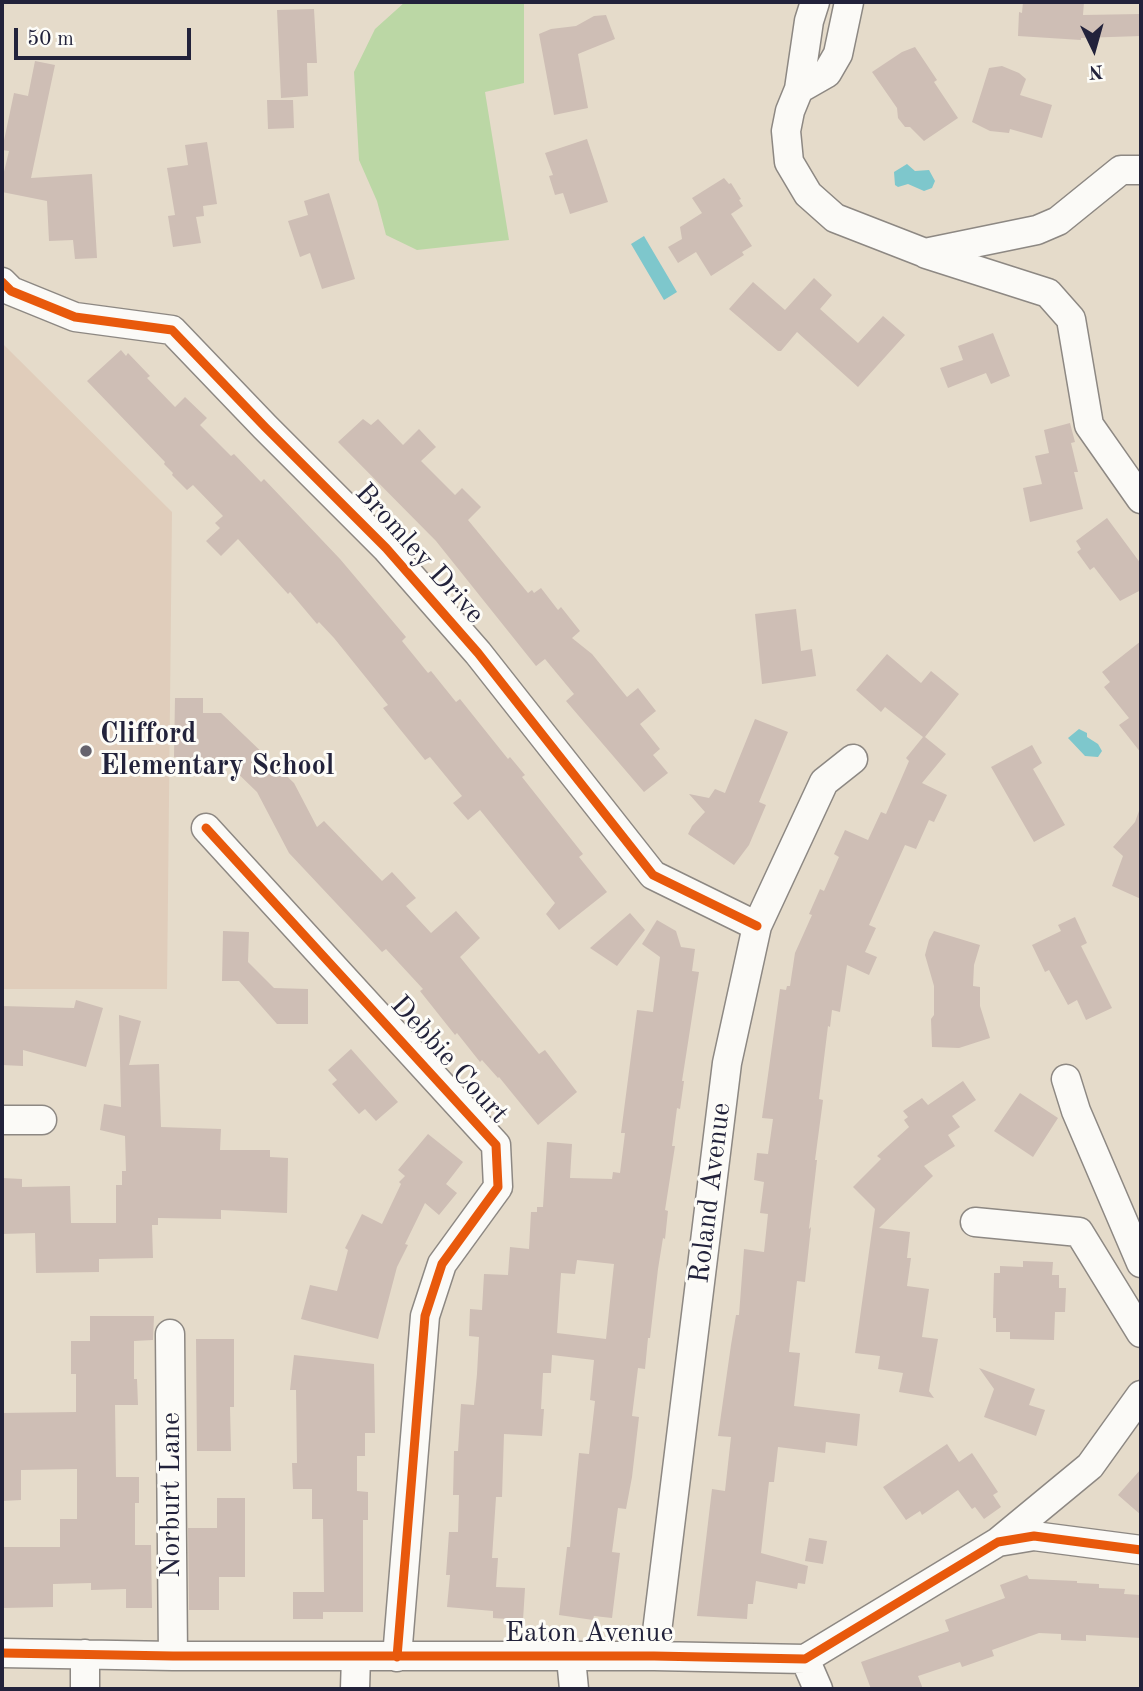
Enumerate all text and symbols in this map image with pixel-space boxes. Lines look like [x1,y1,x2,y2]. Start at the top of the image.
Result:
scale bar [18,14,194,58]
north arrow [1059,14,1129,84]
text: 50 m [27,29,74,50]
text: N [1088,60,1104,81]
street label: Bromley Drive [347,477,491,631]
place label: Clifford Elementary School [100,718,334,784]
marker: Clifford Elementary School [78,743,94,759]
street label: Debbie Court [383,989,515,1131]
street label: Roland Avenue [683,1101,739,1285]
street label: Norburt Lane [155,1412,189,1578]
street label: Eaton Avenue [505,1617,673,1651]

